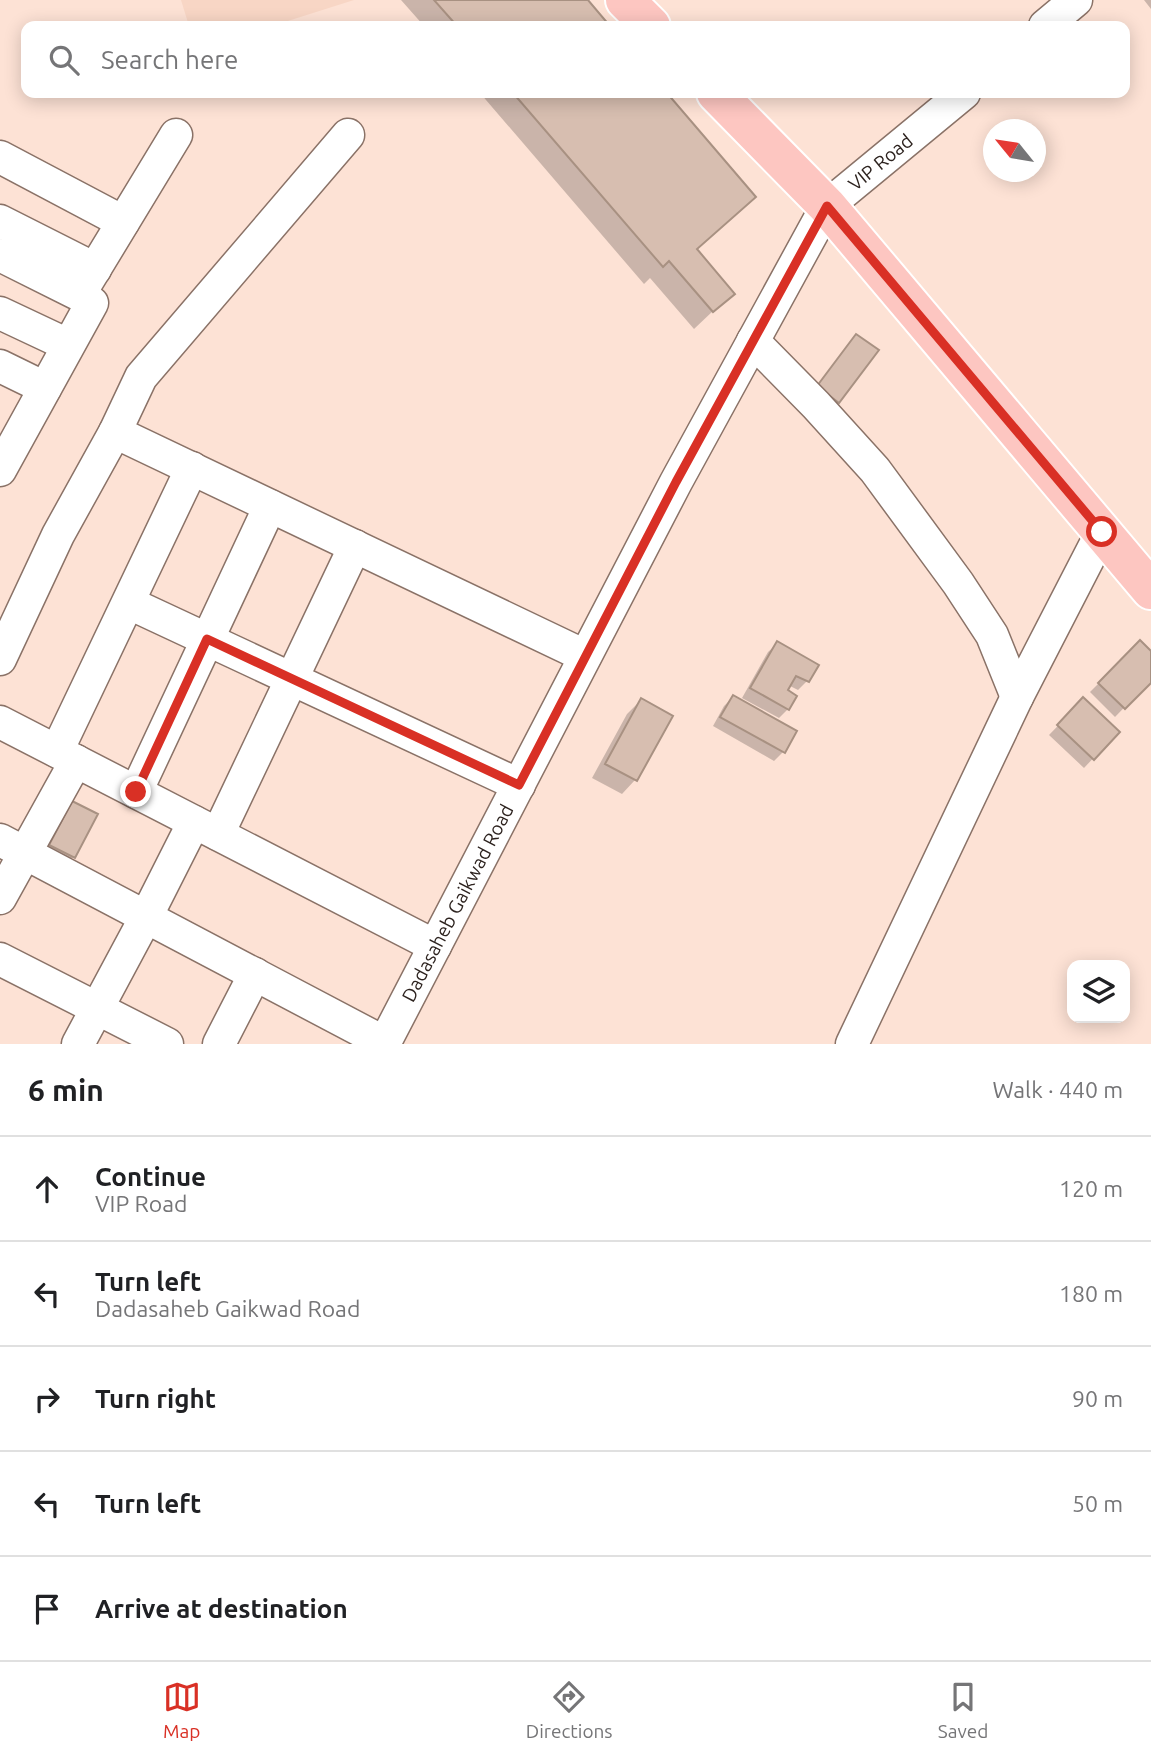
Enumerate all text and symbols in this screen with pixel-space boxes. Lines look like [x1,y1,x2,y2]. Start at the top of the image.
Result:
search box [21,21,1130,98]
icon: search [45,41,83,79]
text: Search here [101,45,238,74]
north arrow [983,119,1046,182]
street label: VIP Road [844,129,917,195]
route start [1086,516,1117,547]
route end [120,776,151,807]
street label: Dadasaheb Gaikwad Road [397,800,518,1005]
map controls [1067,960,1130,1023]
button: layers [1067,960,1130,1023]
text: 6 min [28,1073,104,1107]
text: Walk · 440 m [992,1077,1123,1102]
text: Continue [95,1162,206,1191]
icon: ahead [28,1170,66,1208]
text: 120 m [1059,1176,1123,1201]
text: VIP Road [95,1191,188,1216]
text: Turn left [95,1267,201,1296]
icon: left [28,1275,66,1313]
text: 180 m [1059,1281,1123,1306]
text: Dadasaheb Gaikwad Road [95,1296,360,1321]
icon: right [28,1380,66,1418]
text: Turn right [95,1384,216,1413]
text: 90 m [1072,1386,1123,1411]
icon: left [28,1485,66,1523]
text: Turn left [95,1489,201,1518]
text: 50 m [1072,1491,1123,1516]
icon: arrive [28,1590,66,1628]
text: Arrive at destination [95,1594,348,1623]
tab: Map [163,1678,201,1742]
tab: Directions [526,1678,613,1742]
tab: Saved [938,1678,988,1742]

